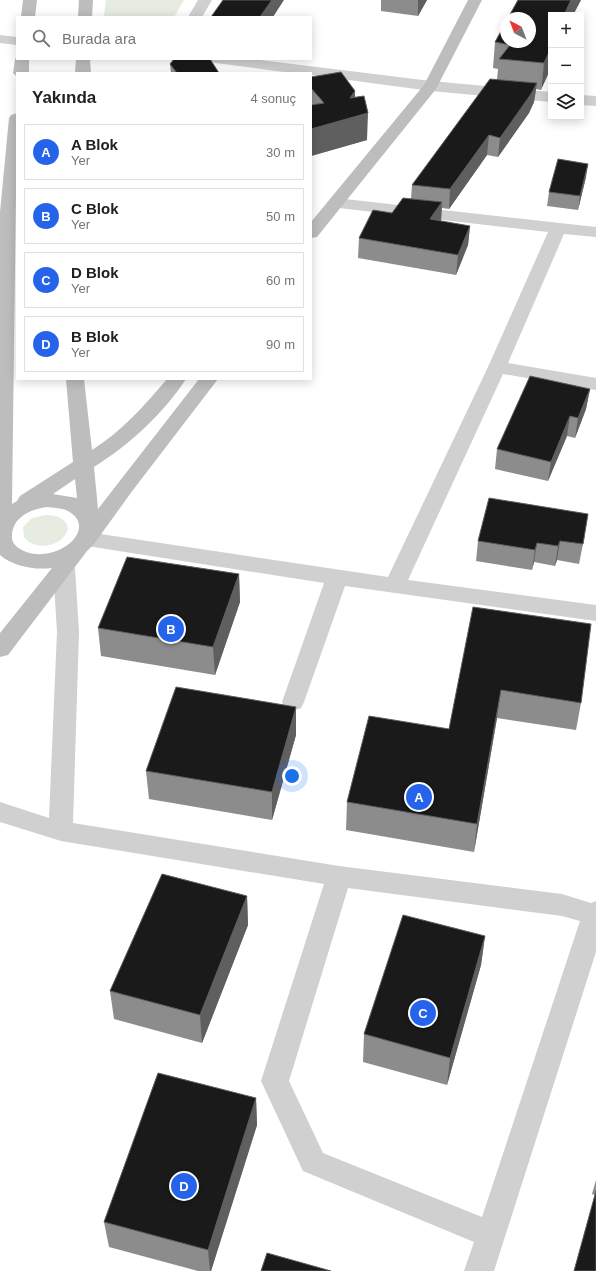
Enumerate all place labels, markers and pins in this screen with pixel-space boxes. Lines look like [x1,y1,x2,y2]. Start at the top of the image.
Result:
pin: B [158,614,184,644]
pin: A [406,782,432,812]
pin: C [410,998,436,1028]
pin: D [171,1171,197,1201]

